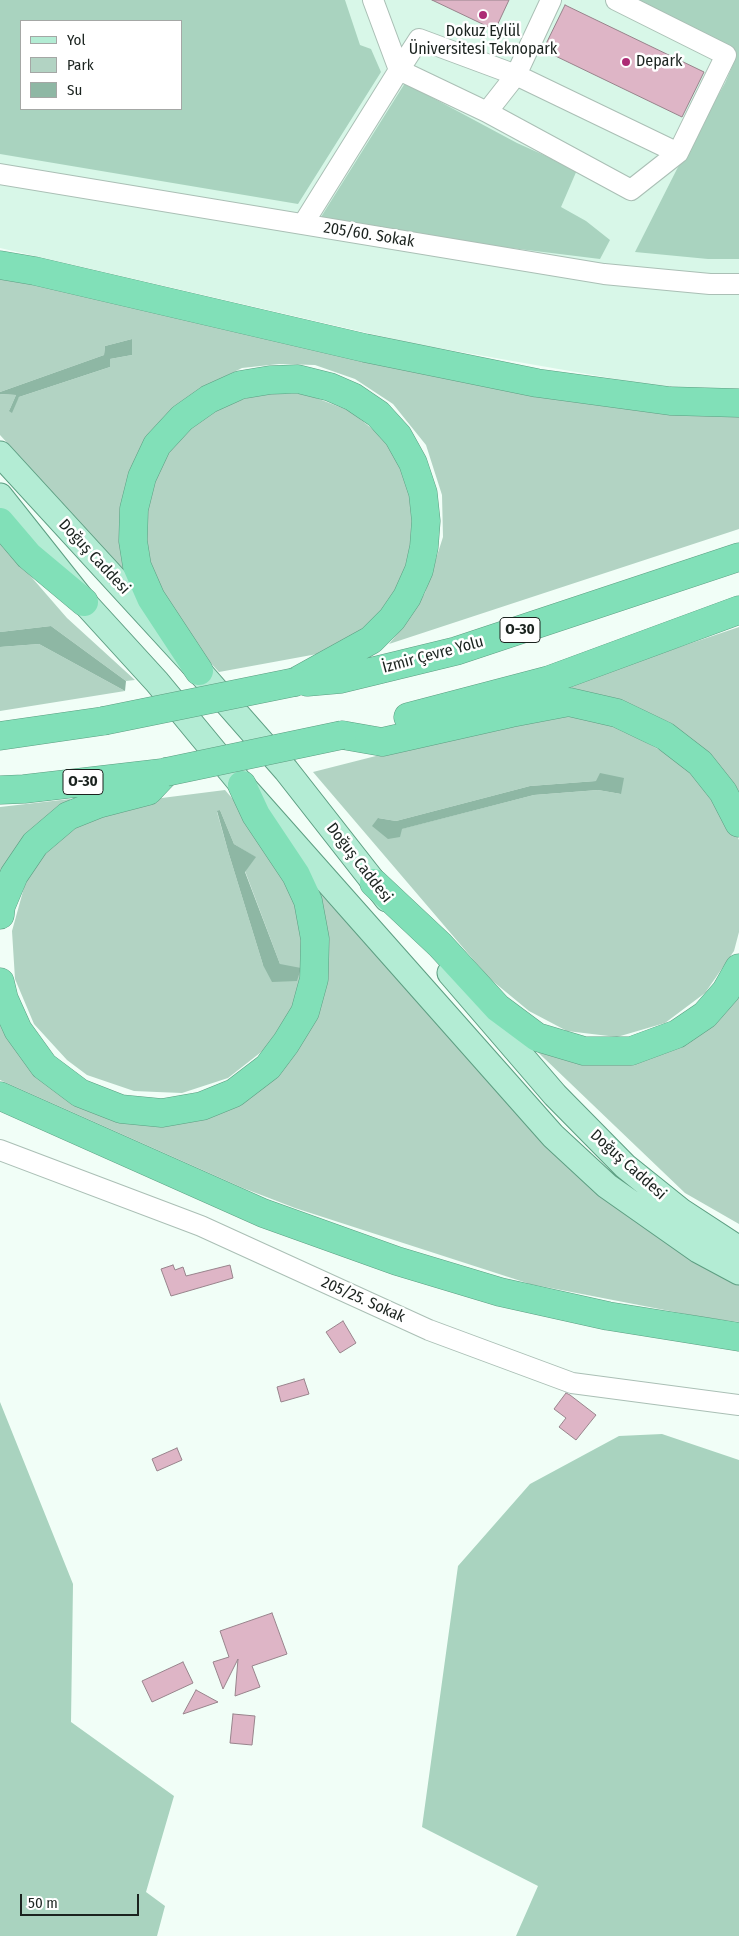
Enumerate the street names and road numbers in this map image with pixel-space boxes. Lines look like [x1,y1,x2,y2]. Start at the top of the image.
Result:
street label: 205/60. Sokak [322,218,416,252]
street label: Doğuş Caddesi [54,515,134,599]
road number: O-30 [500,618,540,642]
street label: İzmir Çevre Yolu [380,632,486,678]
road number: O-30 [63,770,103,794]
street label: Doğuş Caddesi [322,819,396,907]
street label: Doğuş Caddesi [586,1126,670,1204]
street label: 205/25. Sokak [318,1273,408,1327]

